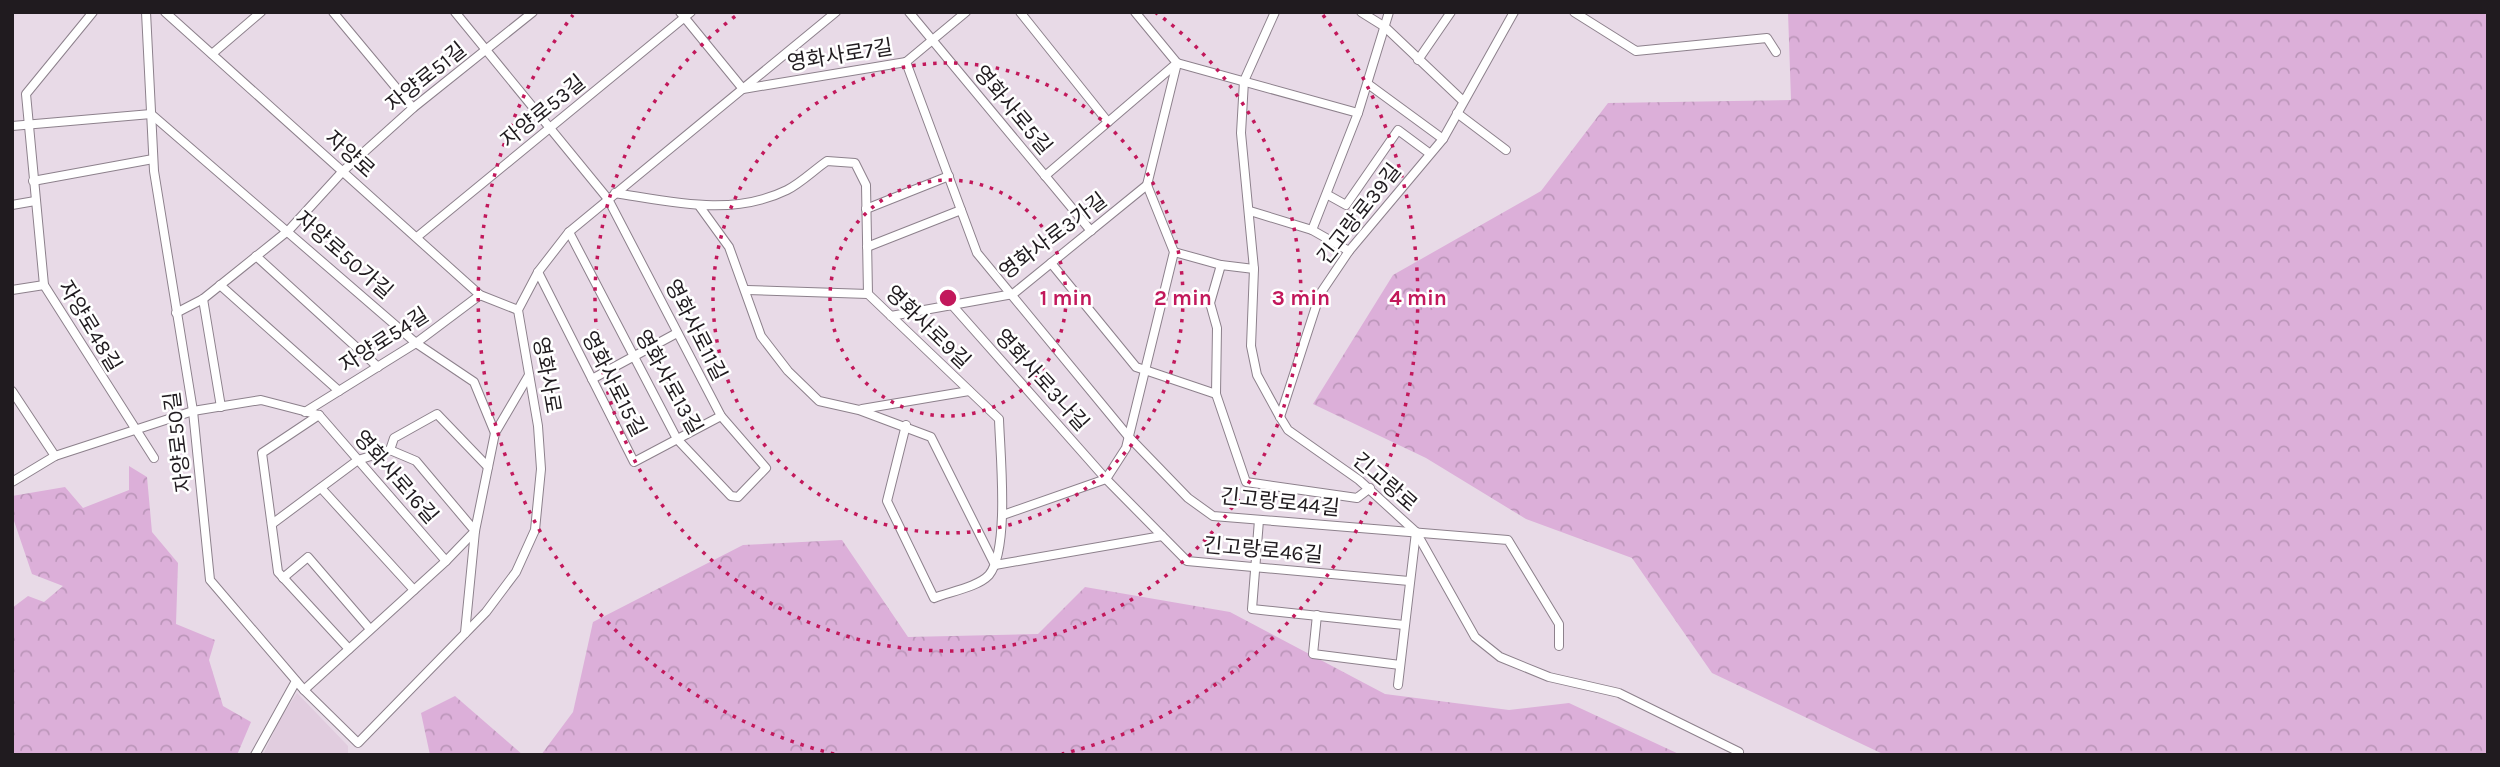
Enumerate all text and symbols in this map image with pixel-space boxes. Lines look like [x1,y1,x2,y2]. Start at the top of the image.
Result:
street label: 영화사로7길 [786,35,894,75]
street label: 자양로51길 [381,37,471,117]
street label: 영화사로5길 [969,61,1057,159]
street label: 자양로53길 [496,70,590,152]
street label: 자양로 [320,126,380,182]
street label: 긴고랑로39길 [1312,159,1406,269]
street label: 영화사로3가길 [995,188,1111,284]
street label: 자양로50가길 [290,206,398,304]
street label: 영화사로11길 [660,275,732,385]
street label: 자양로48길 [53,276,127,376]
street label: 영화사로9길 [881,281,975,373]
centre of rings [936,286,960,310]
text: 1 min [1040,286,1092,310]
text: 2 min [1154,286,1212,310]
text: 3 min [1272,286,1330,310]
text: 4 min [1389,286,1447,310]
street label: 자양로54길 [335,302,433,378]
street label: 영화사로3나길 [990,324,1094,436]
street label: 영화사로13길 [630,325,708,439]
street label: 영화사로15길 [577,327,651,441]
street label: 영화사로 [528,335,566,415]
street label: 자양로50길 [160,390,196,494]
street label: 영화사로16길 [349,426,443,528]
street label: 긴고랑로 [1348,448,1422,516]
street label: 긴고랑로44길 [1219,484,1341,520]
street label: 긴고랑로46길 [1202,533,1324,567]

